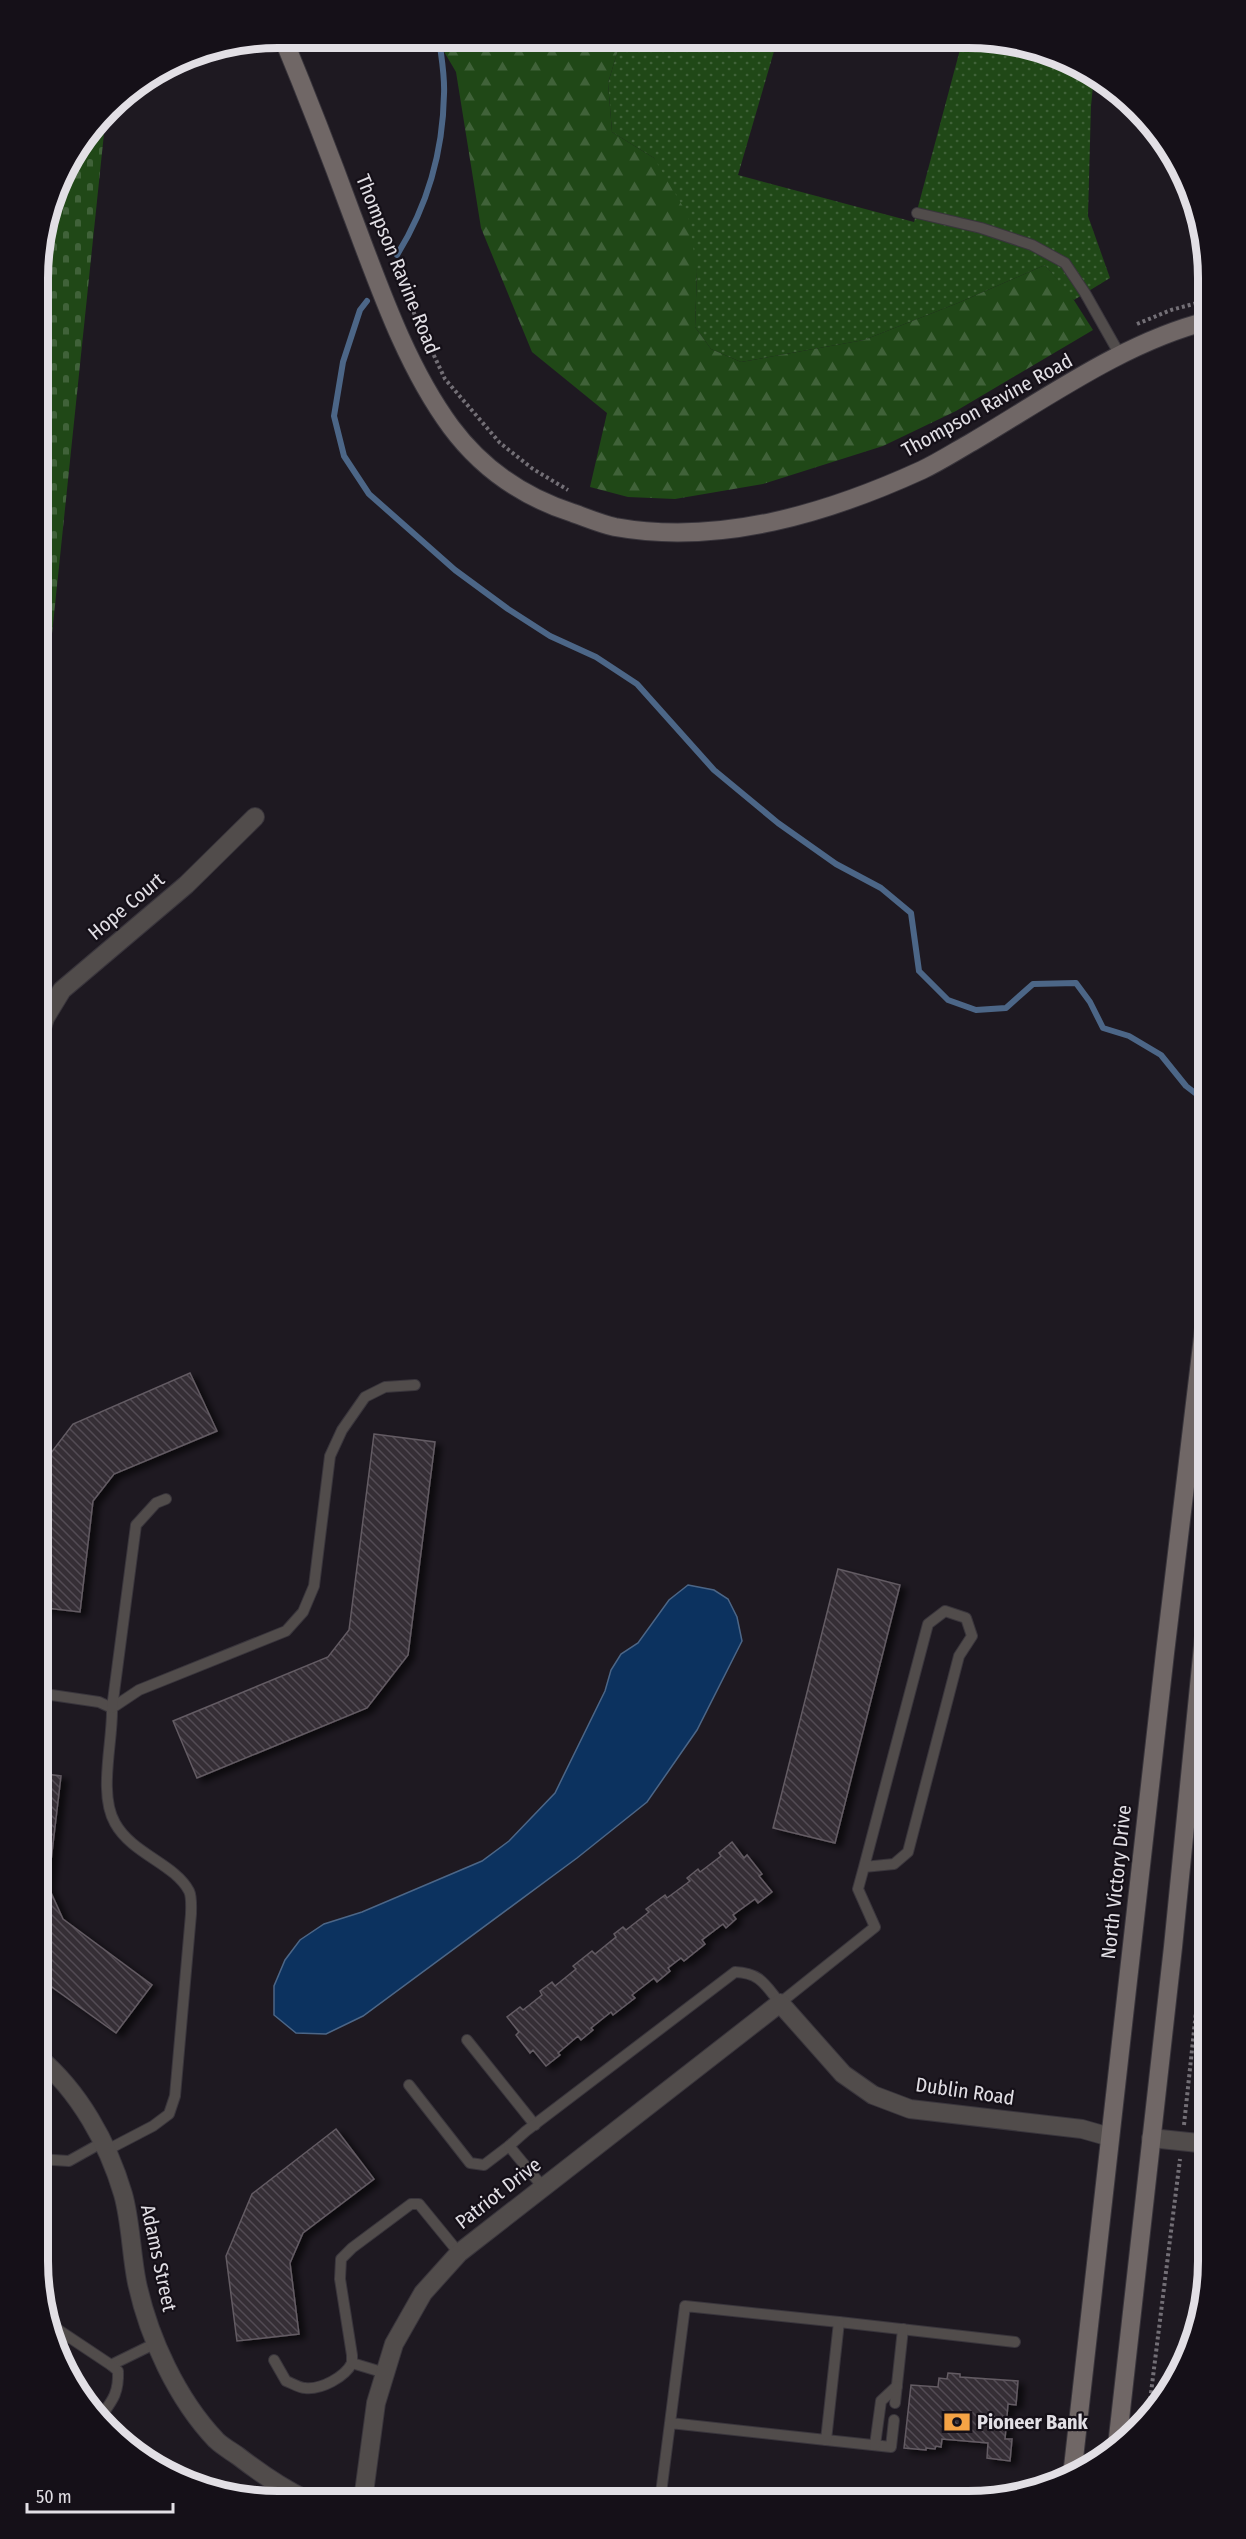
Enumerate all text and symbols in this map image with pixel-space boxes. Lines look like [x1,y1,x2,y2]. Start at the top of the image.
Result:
street label: Thompson Ravine Road [351,171,445,357]
street label: Thompson Ravine Road [897,348,1077,462]
street label: Hope Court [83,867,169,945]
street label: North Victory Drive [1096,1804,1136,1960]
street label: Dublin Road [914,2072,1016,2110]
street label: Patriot Drive [450,2152,546,2234]
street label: Adams Street [136,2202,182,2314]
bank icon: Pioneer Bank [942,2407,972,2437]
place label: Pioneer Bank [977,2410,1089,2434]
scale bar [27,2476,172,2514]
text: 50 m [36,2486,72,2508]

